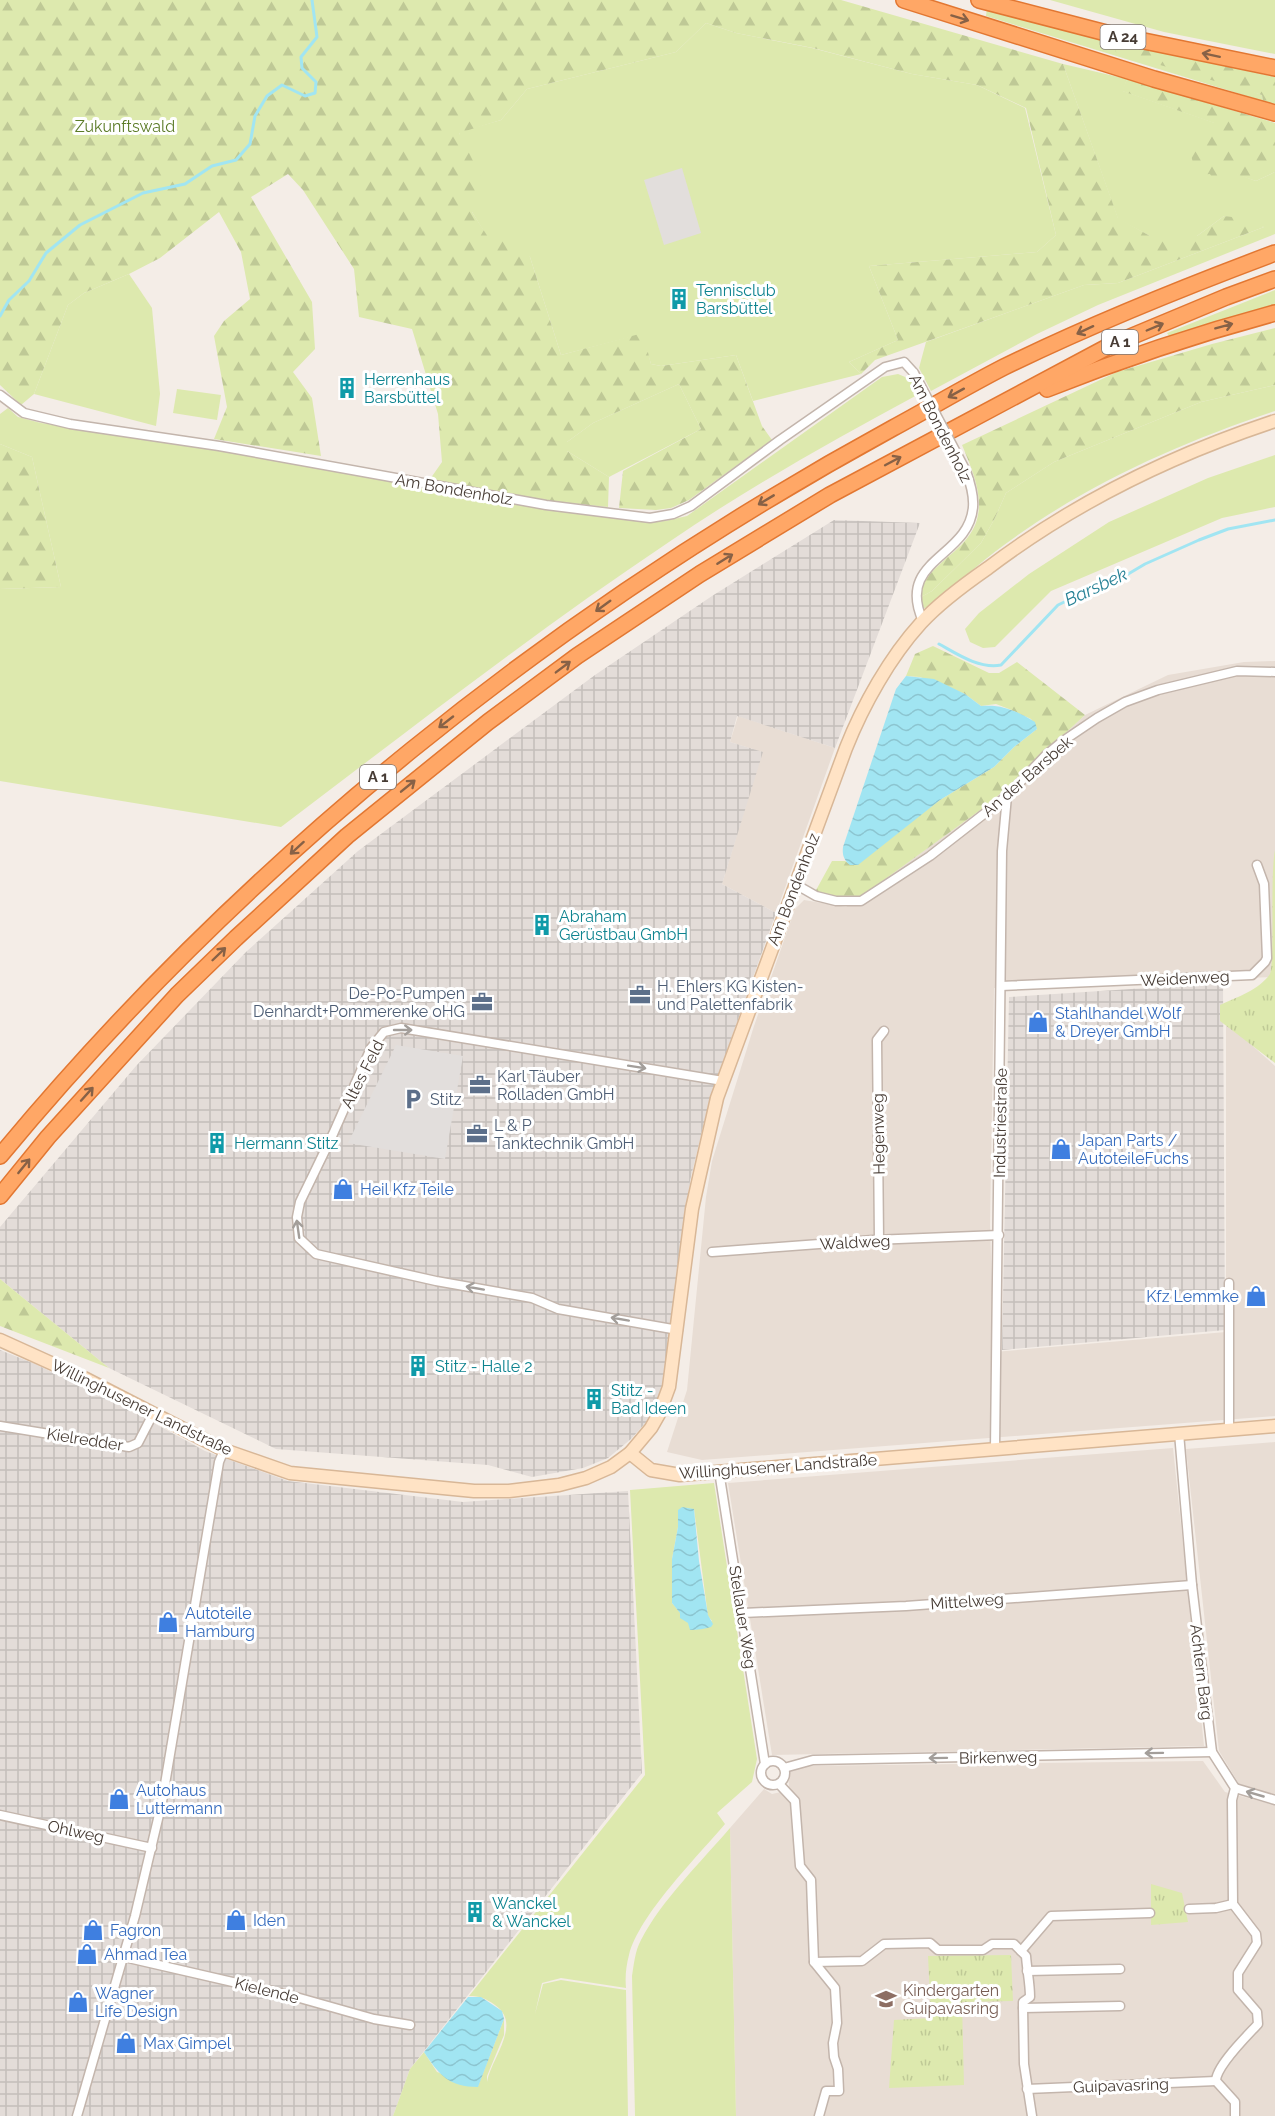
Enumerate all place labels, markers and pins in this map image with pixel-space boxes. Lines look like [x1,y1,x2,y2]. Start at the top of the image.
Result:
place label: Tennisclub Barsbüttel [696,281,776,318]
building icon: Tennisclub Barsbüttel [667,287,691,311]
place label: Herrenhaus Barsbüttel [364,370,450,407]
building icon: Herrenhaus Barsbüttel [335,376,359,400]
place label: Abraham Gerüstbau GmbH [559,907,688,944]
building icon: Abraham Gerüstbau GmbH [530,913,554,937]
place label: H. Ehlers KG Kisten- und Palettenfabrik [657,977,804,1014]
office icon: H. Ehlers KG Kisten- und Palettenfabrik [628,983,652,1007]
place label: De-Po-Pumpen Denhardt+Pommerenke oHG [253,984,465,1021]
office icon: De-Po-Pumpen Denhardt+Pommerenke oHG [470,990,494,1014]
place label: Stahlhandel Wolf & Dreyer GmbH [1055,1004,1182,1041]
shop icon: Stahlhandel Wolf & Dreyer GmbH [1026,1010,1050,1034]
place label: Karl Täuber Rolladen GmbH [497,1067,615,1104]
office icon: Karl Täuber Rolladen GmbH [468,1073,492,1097]
parking icon: Stitz [401,1087,425,1111]
place label: Stitz [430,1090,462,1109]
place label: L & P Tanktechnik GmbH [494,1116,634,1153]
office icon: L & P Tanktechnik GmbH [465,1122,489,1146]
building icon: Hermann Stitz [205,1131,229,1155]
place label: Japan Parts / AutoteileFuchs [1078,1131,1189,1168]
place label: Hermann Stitz [234,1134,339,1153]
shop icon: Japan Parts / AutoteileFuchs [1049,1137,1073,1161]
shop icon: Heil Kfz Teile [331,1177,355,1201]
place label: Heil Kfz Teile [360,1180,454,1199]
shop icon: Kfz Lemmke [1244,1284,1268,1308]
place label: Kfz Lemmke [1146,1287,1239,1306]
building icon: Stitz - Halle 2 [406,1354,430,1378]
place label: Stitz - Halle 2 [435,1357,533,1376]
place label: Stitz - Bad Ideen [611,1381,686,1418]
building icon: Stitz - Bad Ideen [582,1387,606,1411]
place label: Autoteile Hamburg [185,1604,255,1641]
shop icon: Autoteile Hamburg [156,1610,180,1634]
place label: Autohaus Luttermann [136,1781,222,1818]
shop icon: Autohaus Luttermann [107,1787,131,1811]
place label: Wanckel & Wanckel [492,1894,571,1931]
building icon: Wanckel & Wanckel [463,1900,487,1924]
shop icon: Iden [224,1908,248,1932]
place label: Iden [253,1911,286,1930]
shop icon: Fagron [81,1918,105,1942]
place label: Fagron [110,1921,161,1940]
shop icon: Ahmad Tea [75,1942,99,1966]
place label: Ahmad Tea [104,1945,187,1964]
place label: Kindergarten Guipavasring [903,1981,999,2018]
place label: Wagner Life Design [95,1984,178,2021]
school or university icon: Kindergarten Guipavasring [874,1987,898,2011]
shop icon: Wagner Life Design [66,1990,90,2014]
shop icon: Max Gimpel [114,2031,138,2055]
place label: Max Gimpel [143,2034,232,2053]

